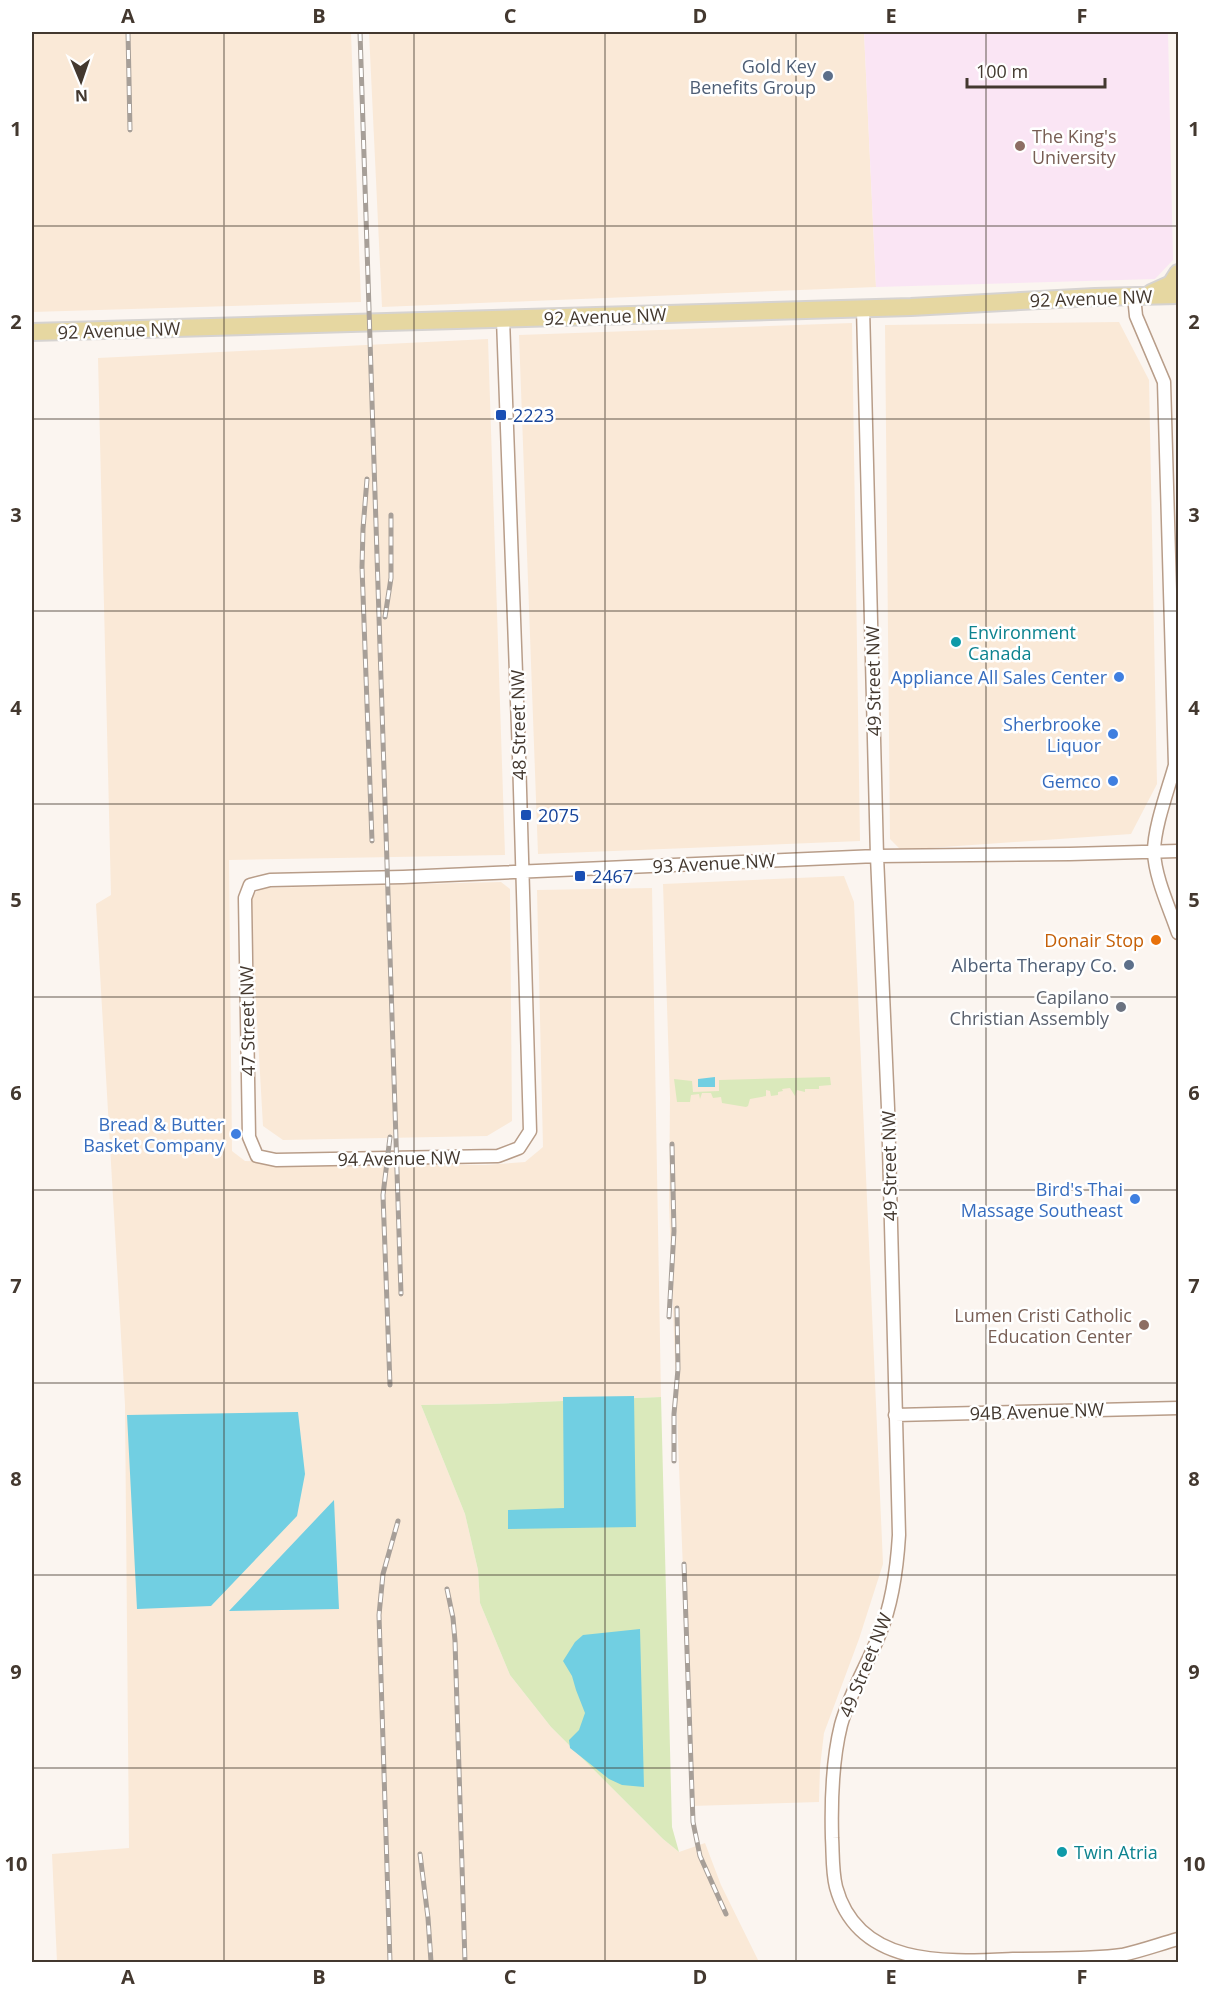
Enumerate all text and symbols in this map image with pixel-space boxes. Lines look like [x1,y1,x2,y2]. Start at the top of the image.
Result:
text: A [121,2,135,29]
text: B [312,2,326,29]
text: C [504,2,517,29]
text: D [693,2,707,29]
text: E [885,2,897,29]
text: F [1077,2,1087,29]
north arrow [51,51,111,111]
scale bar [967,51,1105,89]
place label: Gold Key Benefits Group [690,54,817,99]
text: 100 m [976,59,1028,83]
marker: Gold Key Benefits Group [821,69,835,83]
text: N [75,85,88,107]
text: 1 [10,115,22,142]
text: 1 [1188,115,1200,142]
place label: The King's University [1032,124,1117,169]
marker: The King's University [1013,139,1027,153]
street label: 92 Avenue NW [1029,284,1153,312]
street label: 92 Avenue NW [543,302,667,330]
text: 2 [10,308,22,335]
text: 2 [1188,308,1200,335]
street label: 92 Avenue NW [57,316,181,344]
place label: 2223 [513,403,554,427]
marker: 2223 [494,408,508,422]
text: 3 [10,501,22,528]
text: 3 [1188,501,1200,528]
place label: Environment Canada [968,620,1076,665]
street label: 49 Street NW [860,625,886,736]
marker: Environment Canada [949,635,963,649]
place label: Appliance All Sales Center [891,665,1108,689]
street label: 48 Street NW [505,669,531,780]
marker: Appliance All Sales Center [1112,670,1126,684]
text: 4 [10,694,22,721]
text: 4 [1188,694,1200,721]
place label: Sherbrooke Liquor [1003,712,1102,757]
marker: Sherbrooke Liquor [1106,727,1120,741]
place label: Gemco [1042,769,1101,793]
marker: Gemco [1106,774,1120,788]
place label: 2075 [538,803,579,827]
marker: 2075 [519,808,533,822]
street label: 93 Avenue NW [652,848,776,878]
place label: 2467 [592,864,633,888]
marker: 2467 [573,869,587,883]
text: 5 [10,886,22,913]
text: 5 [1188,886,1200,913]
place label: Donair Stop [1044,928,1144,952]
marker: Donair Stop [1149,933,1163,947]
place label: Alberta Therapy Co. [951,953,1117,977]
marker: Alberta Therapy Co. [1122,958,1136,972]
street label: 47 Street NW [234,965,260,1076]
place label: Capilano Christian Assembly [950,985,1110,1030]
marker: Capilano Christian Assembly [1114,1000,1128,1014]
text: 6 [10,1079,22,1106]
text: 6 [1188,1079,1200,1106]
street label: 49 Street NW [876,1110,902,1221]
place label: Bread & Butter Basket Company [83,1112,225,1157]
marker: Bread & Butter Basket Company [229,1127,243,1141]
street label: 94 Avenue NW [337,1145,461,1171]
place label: Bird's Thai Massage Southeast [961,1177,1123,1222]
marker: Bird's Thai Massage Southeast [1128,1192,1142,1206]
text: 7 [10,1272,22,1299]
text: 7 [1188,1272,1200,1299]
place label: Lumen Cristi Catholic Education Center [954,1303,1133,1348]
marker: Lumen Cristi Catholic Education Center [1137,1318,1151,1332]
street label: 94B Avenue NW [969,1397,1105,1425]
text: 8 [10,1465,22,1492]
text: 8 [1188,1465,1200,1492]
street label: 49 Street NW [833,1609,897,1721]
text: 9 [10,1658,22,1685]
text: 9 [1188,1658,1200,1685]
place label: Twin Atria [1074,1840,1158,1864]
marker: Twin Atria [1055,1845,1069,1859]
text: 10 [5,1850,27,1877]
text: 10 [1183,1850,1205,1877]
text: A [121,1963,135,1990]
text: B [312,1963,326,1990]
text: C [504,1963,517,1990]
text: D [693,1963,707,1990]
text: E [885,1963,897,1990]
text: F [1077,1963,1087,1990]

